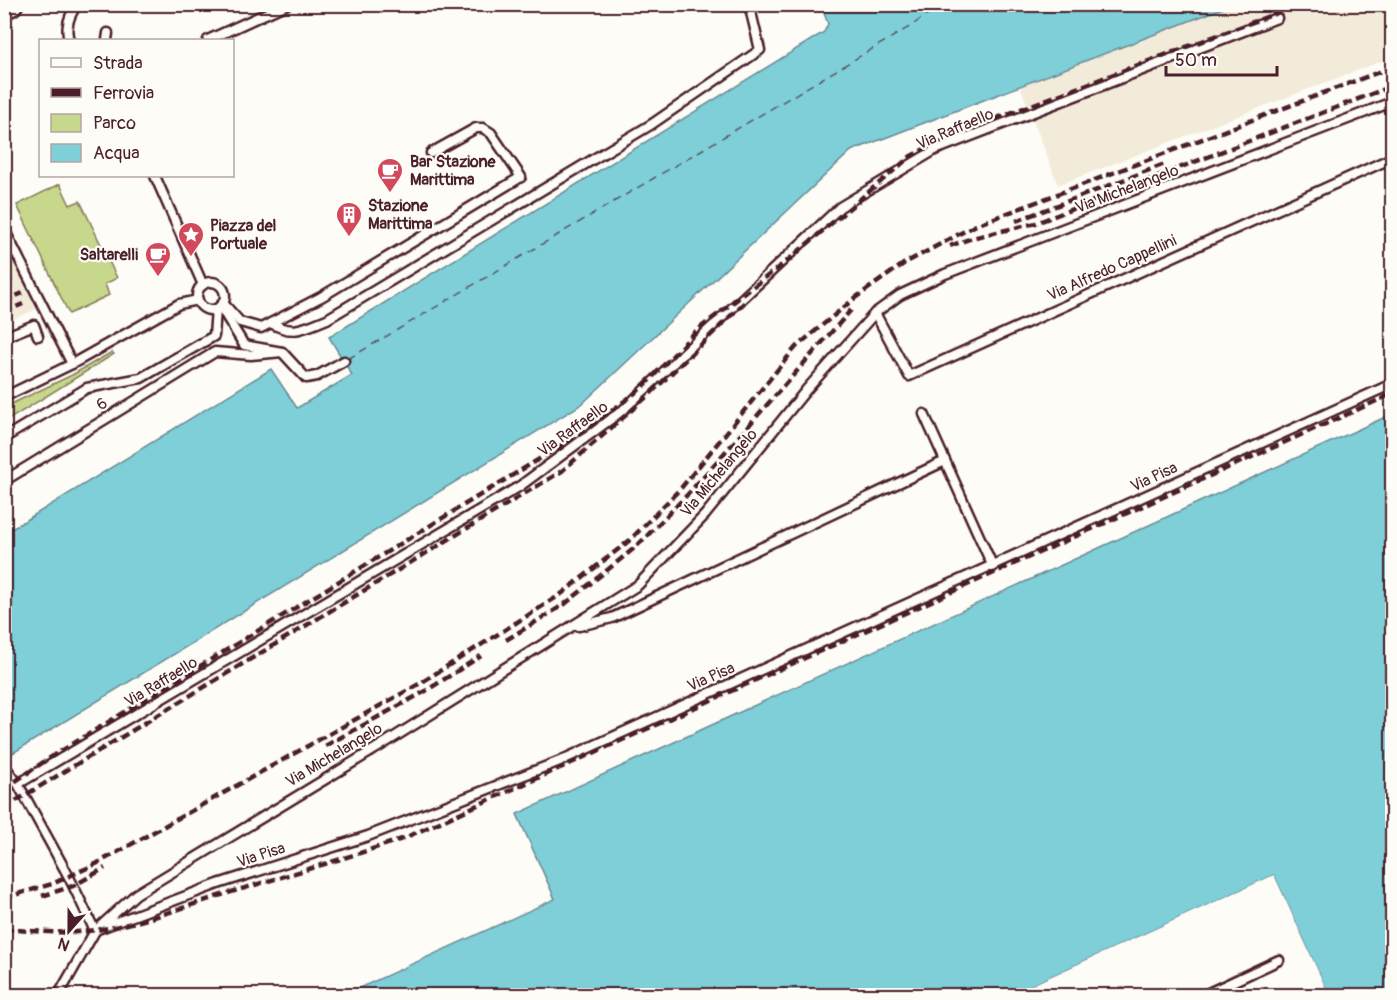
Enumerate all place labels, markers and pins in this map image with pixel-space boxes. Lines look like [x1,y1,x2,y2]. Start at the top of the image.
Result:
place label: Bar Stazione Marittima [410,152,497,190]
cafe icon: Bar Stazione Marittima [375,156,405,194]
place label: Stazione Marittima [368,196,433,234]
building icon: Stazione Marittima [334,200,364,238]
place label: Piazza del Portuale [210,216,277,254]
place icon: Piazza del Portuale [176,220,206,258]
cafe icon: Saltarelli [143,240,173,278]
place label: Saltarelli [80,245,138,265]

